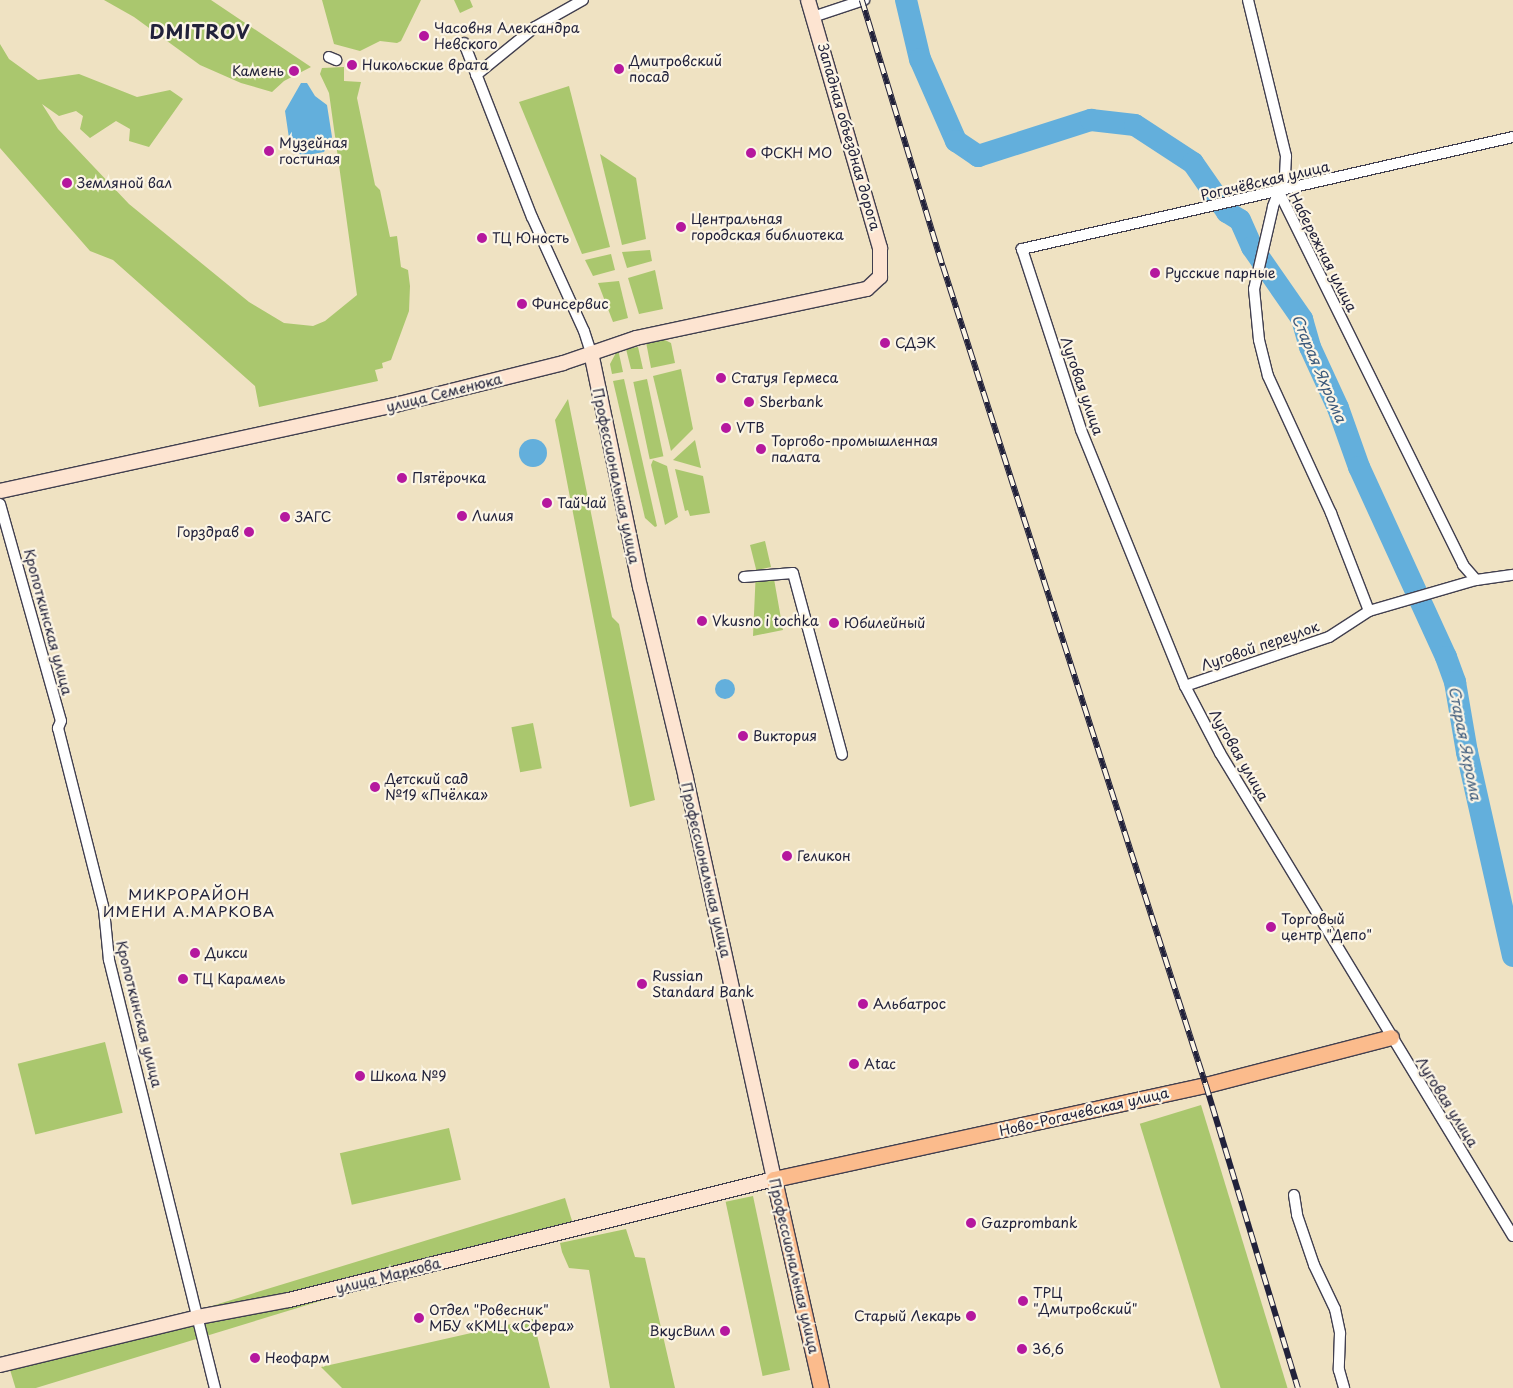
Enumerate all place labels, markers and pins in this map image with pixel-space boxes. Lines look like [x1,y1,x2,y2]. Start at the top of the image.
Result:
place label: Часовня Александра Невского [434,20,579,52]
marker: Часовня Александра Невского [418,30,430,42]
place label: Дмитровский посад [629,53,722,85]
place label: Никольские врата [362,57,489,73]
marker: Никольские врата [346,59,358,71]
place label: Камень [232,63,284,79]
marker: Дмитровский посад [613,63,625,75]
marker: Камень [288,65,300,77]
place label: Музейная гостиная [279,135,348,168]
marker: Музейная гостиная [263,145,275,157]
place label: ФСКН МО [761,145,833,161]
marker: ФСКН МО [745,147,757,159]
place label: Земляной вал [77,175,173,191]
marker: Земляной вал [61,177,73,189]
place label: Центральная городская библиотека [691,211,844,243]
marker: Центральная городская библиотека [675,221,687,233]
place label: ТЦ Юность [492,230,571,246]
marker: ТЦ Юность [476,232,488,244]
place label: Русские парные [1165,265,1276,281]
marker: Русские парные [1149,267,1161,279]
place label: Финсервис [532,296,609,312]
marker: Финсервис [516,298,528,310]
place label: СДЭК [895,335,936,351]
marker: СДЭК [879,337,891,349]
place label: Статуя Гермеса [731,370,838,386]
marker: Статуя Гермеса [715,372,727,384]
place label: Sberbank [759,394,823,410]
marker: Sberbank [743,396,755,408]
place label: VTB [736,420,764,436]
marker: VTB [720,422,732,434]
place label: Торгово-промышленная палата [771,433,938,466]
marker: Торгово-промышленная палата [755,443,767,455]
place label: Пятёрочка [412,470,486,486]
marker: Пятёрочка [396,472,408,484]
place label: ТайЧай [557,495,607,511]
marker: ТайЧай [541,497,553,509]
place label: Лилия [472,508,514,524]
place label: ЗАГС [295,509,332,525]
marker: Лилия [456,510,468,522]
marker: ЗАГС [279,511,291,523]
place label: Горздрав [177,524,239,540]
marker: Горздрав [243,526,255,538]
place label: Vkusno i tochka [712,613,819,629]
marker: Vkusno i tochka [696,615,708,627]
place label: Юбилейный [844,615,925,631]
marker: Юбилейный [828,617,840,629]
place label: Виктория [753,728,817,744]
marker: Виктория [737,730,749,742]
place label: Детский сад №19 «Пчёлка» [385,771,488,804]
marker: Детский сад №19 «Пчёлка» [369,781,381,793]
place label: Геликон [797,848,851,864]
marker: Геликон [781,850,793,862]
place label: Торговый центр "Депо" [1281,911,1373,944]
marker: Торговый центр "Депо" [1265,921,1277,933]
place label: Дикси [205,945,248,961]
marker: Дикси [189,947,201,959]
place label: Russian Standard Bank [652,968,755,1000]
place label: ТЦ Карамель [193,971,287,987]
marker: ТЦ Карамель [177,973,189,985]
marker: Russian Standard Bank [636,978,648,990]
place label: Альбатрос [873,996,946,1012]
marker: Альбатрос [857,998,869,1010]
place label: Atac [864,1056,896,1072]
marker: Atac [848,1058,860,1070]
place label: Школа №9 [370,1068,447,1084]
marker: Школа №9 [354,1070,366,1082]
place label: Gazprombank [981,1215,1077,1231]
marker: Gazprombank [965,1217,977,1229]
place label: ТРЦ "Дмитровский" [1033,1285,1137,1318]
marker: ТРЦ "Дмитровский" [1017,1295,1029,1307]
place label: Отдел "Ровесник" МБУ «КМЦ «Сфера» [429,1302,574,1334]
place label: Старый Лекарь [854,1308,961,1324]
marker: Старый Лекарь [965,1310,977,1322]
marker: Отдел "Ровесник" МБУ «КМЦ «Сфера» [413,1312,425,1324]
place label: ВкусВилл [649,1323,715,1339]
marker: ВкусВилл [719,1325,731,1337]
place label: 36,6 [1032,1341,1064,1357]
marker: 36,6 [1016,1343,1028,1355]
place label: Неофарм [265,1350,330,1366]
marker: Неофарм [249,1352,261,1364]

